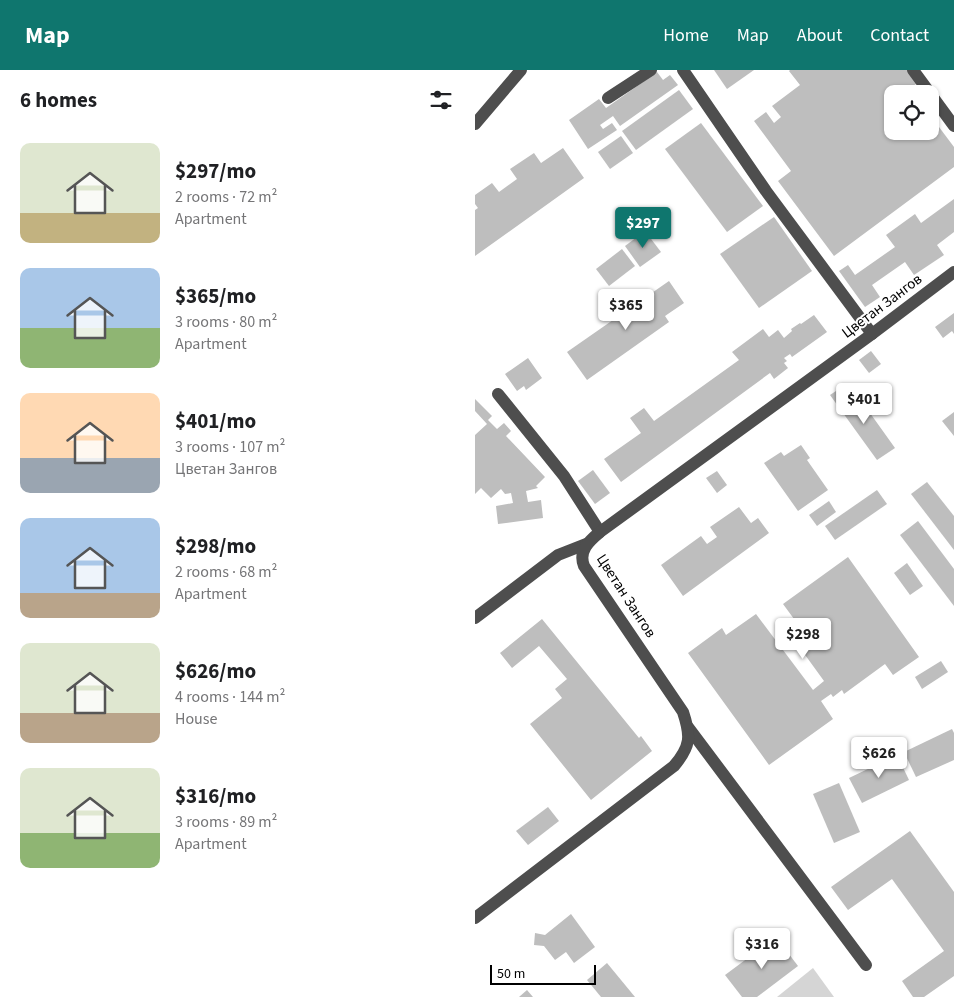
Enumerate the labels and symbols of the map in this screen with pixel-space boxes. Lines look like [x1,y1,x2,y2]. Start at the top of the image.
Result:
pin: $297 [613,206,673,249]
street label: Цветан Зангов [837,269,927,343]
pin: $365 [596,288,656,331]
pin: $401 [834,382,894,425]
street label: Цветан Зангов [591,550,661,642]
pin: $298 [773,618,833,660]
pin: $626 [849,736,909,779]
pin: $316 [732,928,792,970]
scale bar [490,962,596,985]

